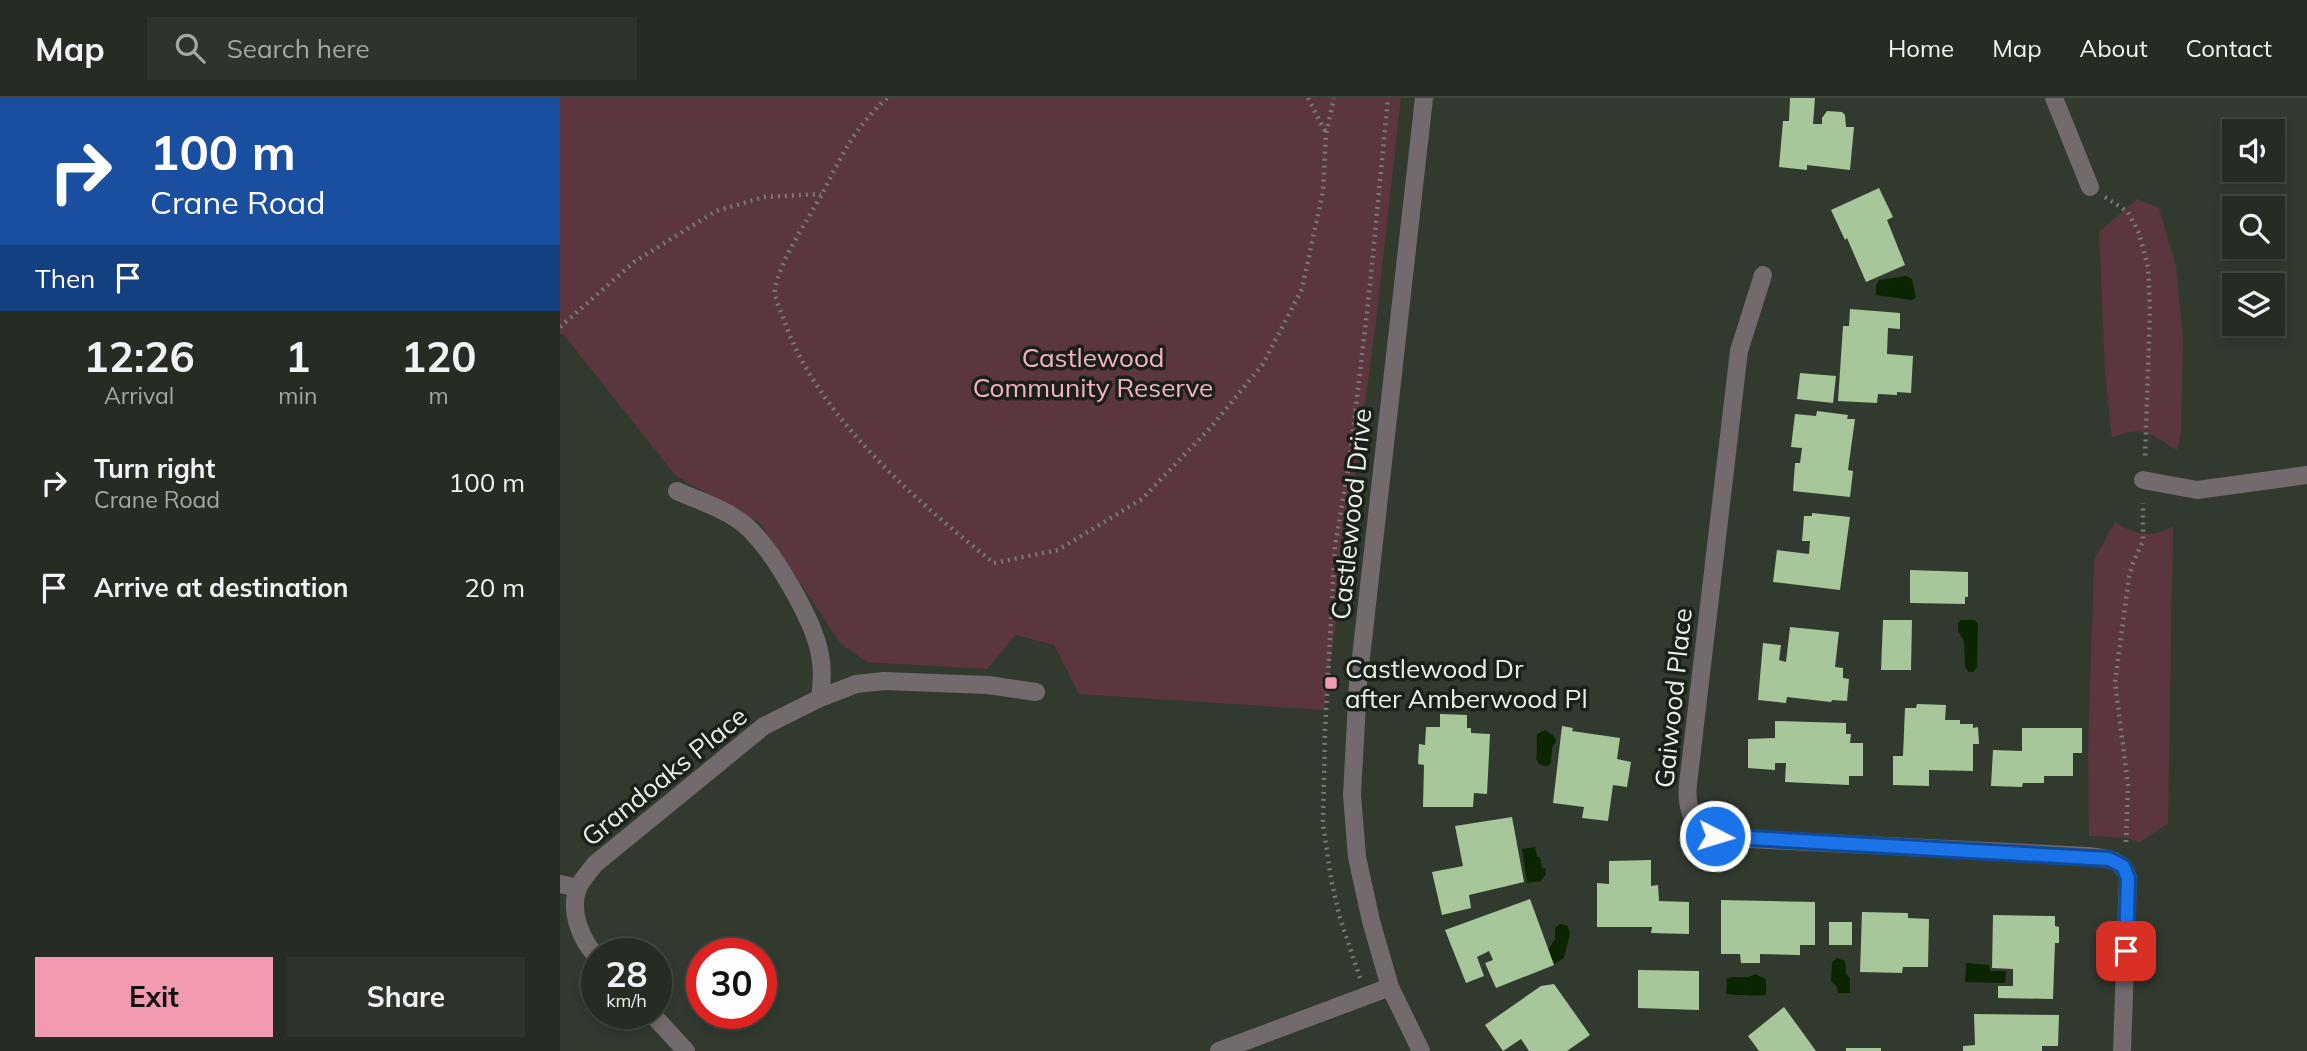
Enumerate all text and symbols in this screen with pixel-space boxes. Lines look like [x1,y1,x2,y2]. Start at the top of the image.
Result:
search box [147,17,637,80]
text: Map [35,28,105,69]
icon: search [171,29,209,67]
text: Search here [227,32,370,65]
text: Home [1888,33,1954,63]
text: Map [1992,33,2042,63]
text: About [2080,33,2148,63]
text: Contact [2186,33,2272,63]
map controls [2222,119,2285,336]
button: sound [2222,119,2285,182]
text: 100 m [150,121,296,182]
icon: right [35,126,126,217]
text: Crane Road [150,182,326,222]
button: search [2222,196,2285,259]
icon: arrive [109,259,147,297]
text: Then [35,262,95,295]
button: layers [2222,273,2285,336]
text: 12:26 [84,330,195,383]
text: 1 [285,330,310,383]
text: 120 [401,330,476,383]
park label: Castlewood Community Reserve [973,341,1213,404]
text: Arrival [104,381,174,410]
text: min [278,381,317,410]
text: m [429,381,449,410]
street label: Castlewood Drive [1323,407,1379,621]
text: Turn right [94,452,215,485]
icon: right [35,464,73,502]
text: 100 m [449,466,525,499]
text: Crane Road [94,485,220,514]
icon: arrive [35,569,73,607]
text: Arrive at destination [94,571,349,604]
text: 20 m [464,571,525,604]
street label: Gaiwood Place [1647,606,1699,790]
place label: Castlewood Dr after Amberwood Pl [1345,652,1588,715]
marker: Castlewood Dr after Amberwood Pl [1323,675,1339,691]
street label: Grandoaks Place [575,699,753,853]
position arrow [1678,799,1752,873]
pin [2096,921,2156,981]
icon: arrive [2107,932,2145,970]
speed limit sign: 30 [686,938,777,1029]
text: 28 [605,952,648,996]
button: Exit [35,957,273,1037]
button: Share [287,957,525,1037]
text: km/h [606,989,647,1012]

